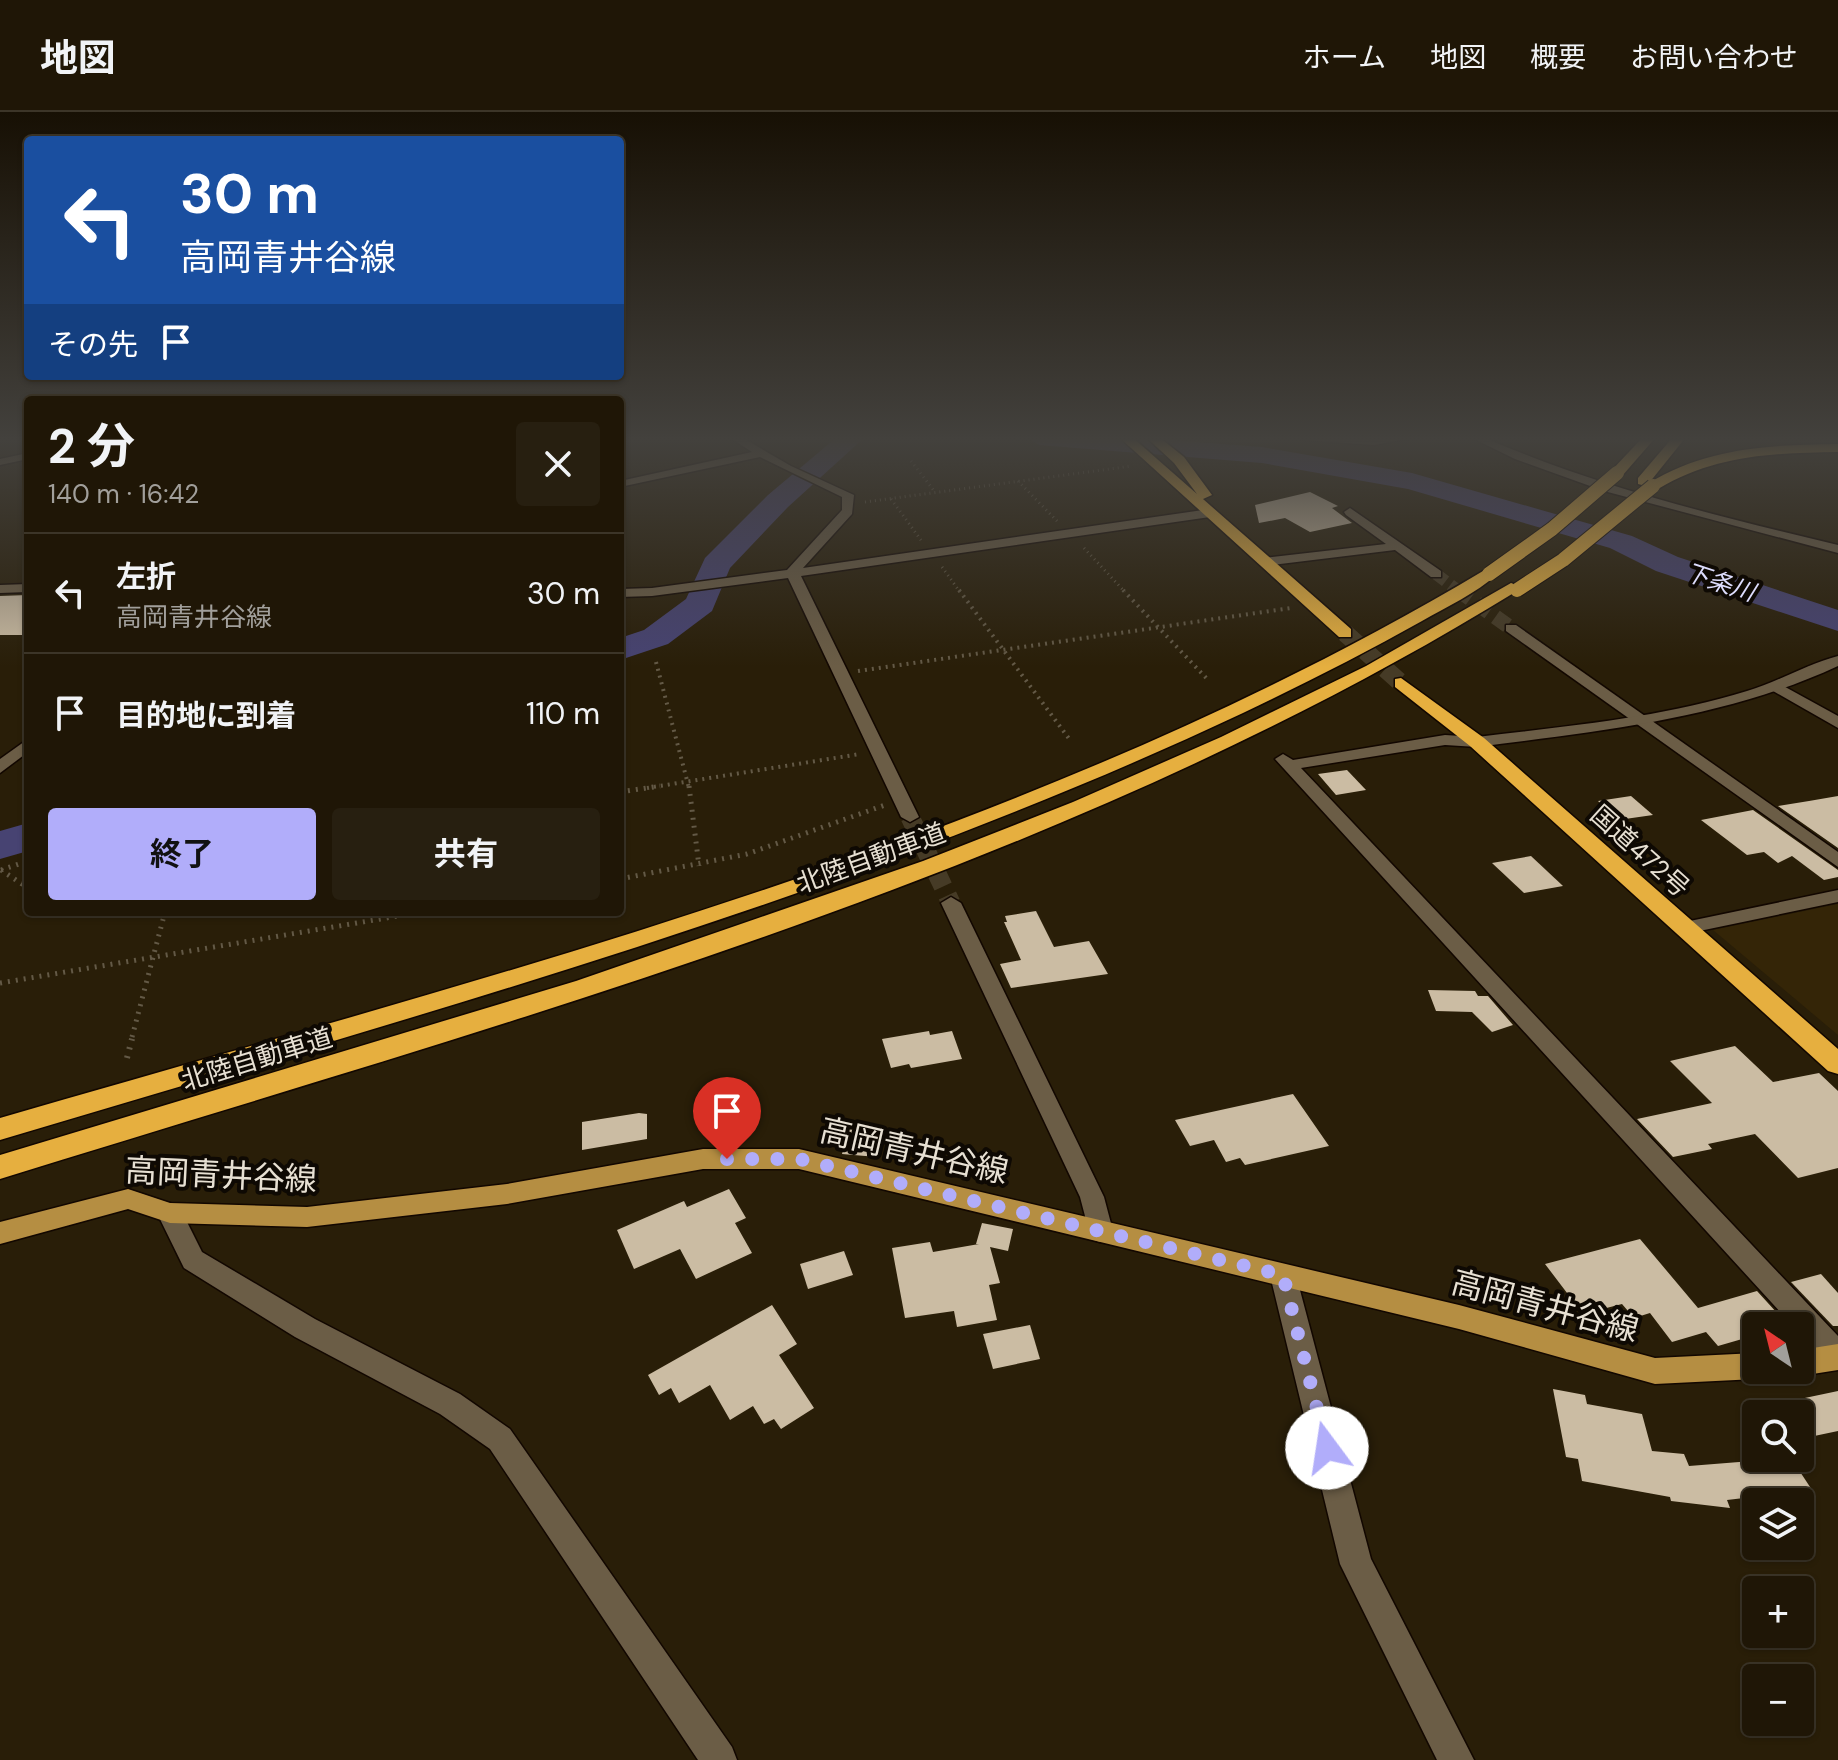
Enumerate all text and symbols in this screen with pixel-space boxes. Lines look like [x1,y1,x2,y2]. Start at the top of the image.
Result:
text: 地図 [40,33,116,83]
text: ホーム [1303,39,1386,76]
text: 地図 [1430,39,1486,76]
text: 概要 [1530,39,1586,76]
text: お問い合わせ [1630,39,1798,76]
text: 30 m [180,157,319,230]
icon: left [48,168,152,272]
text: 高岡青井谷線 [180,234,396,281]
icon: arrive [154,320,198,364]
text: その先 [48,325,138,364]
text: 2 分 [48,415,135,478]
button: close [516,422,600,506]
text: 140 m · 16:42 [48,477,199,511]
water label: 下条川 [1681,556,1762,609]
text: 左折 [116,557,176,596]
icon: left [48,571,92,615]
text: 30 m [527,574,600,613]
text: 高岡青井谷線 [116,600,272,634]
icon: arrive [48,691,92,735]
text: 110 m [526,694,600,733]
text: 目的地に到着 [116,696,296,735]
street label: 国道472号 [1583,798,1697,904]
button: 終了 [48,808,316,900]
button: 共有 [332,808,600,900]
street label: 北陸自動車道 [792,815,950,901]
street label: 北陸自動車道 [177,1020,337,1098]
pin [693,1077,761,1159]
icon: arrive [705,1089,749,1133]
street label: 高岡青井谷線 [816,1109,1012,1193]
street label: 高岡青井谷線 [124,1149,318,1201]
street label: 高岡青井谷線 [1447,1261,1643,1351]
north arrow [1742,1312,1814,1384]
map controls [1742,1312,1814,1736]
button: search [1742,1400,1814,1472]
position arrow [1285,1406,1369,1490]
button: layers [1742,1488,1814,1560]
button: + [1742,1576,1814,1648]
button: − [1742,1664,1814,1736]

